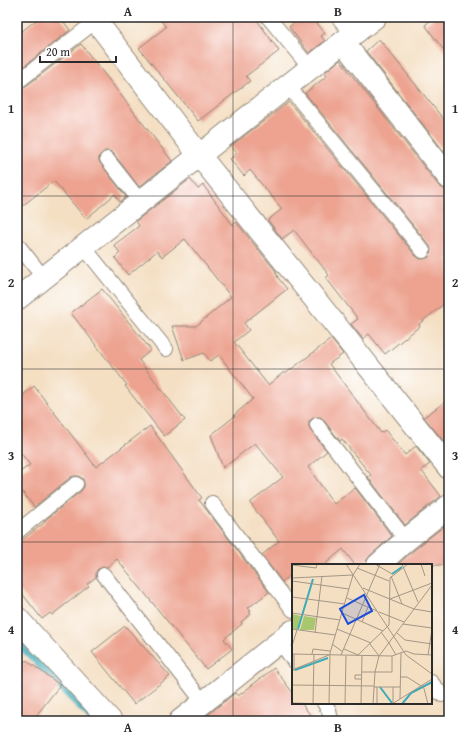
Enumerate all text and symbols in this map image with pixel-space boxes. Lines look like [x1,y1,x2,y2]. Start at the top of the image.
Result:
text: A [124,2,133,21]
text: B [334,2,342,21]
scale bar [40,38,116,64]
text: 20 m [46,43,70,60]
text: 1 [8,99,14,118]
text: 1 [452,99,458,118]
text: 2 [8,273,15,292]
text: 2 [452,273,459,292]
text: 3 [8,446,14,465]
text: 3 [452,446,458,465]
inset map [292,564,432,704]
text: 4 [8,620,15,639]
text: 4 [452,620,459,639]
text: A [124,718,133,737]
text: B [334,718,342,737]

